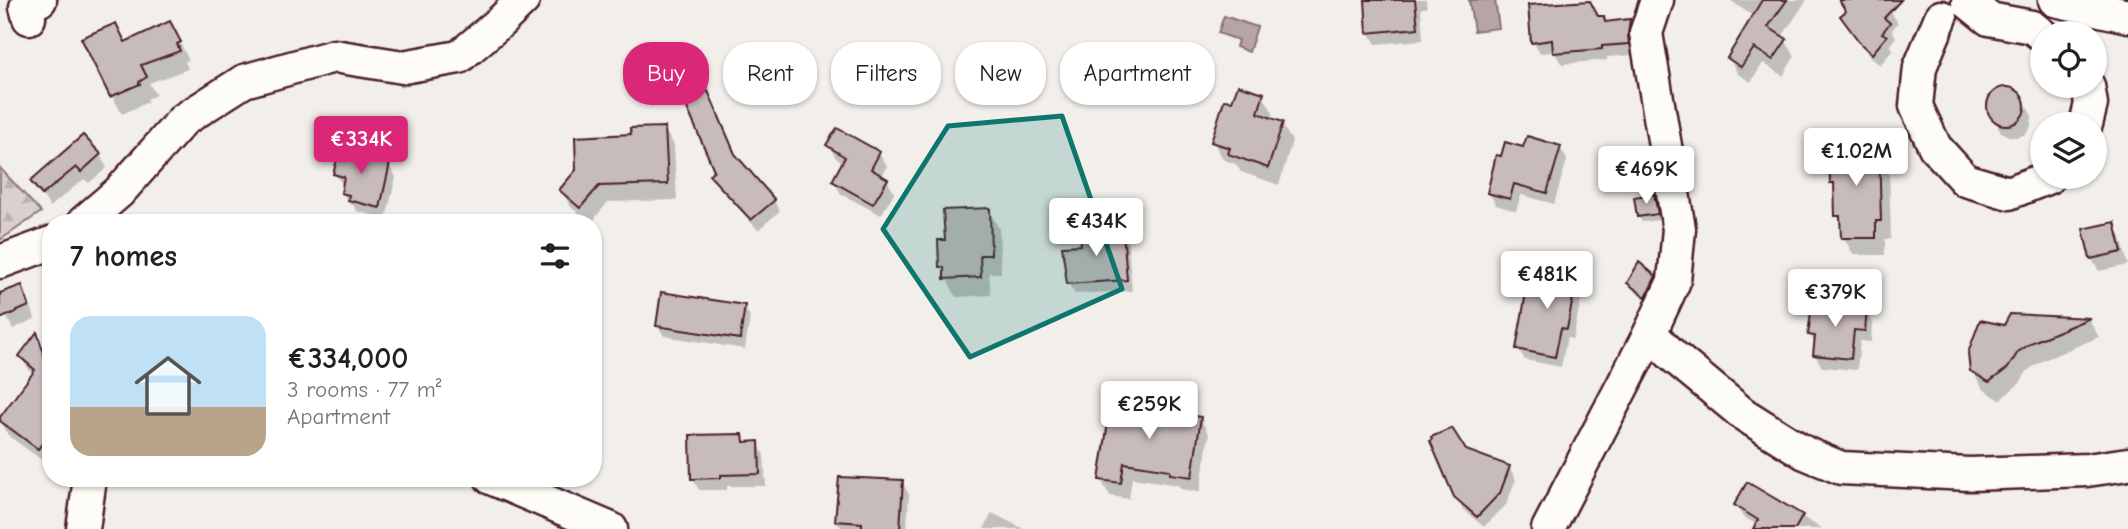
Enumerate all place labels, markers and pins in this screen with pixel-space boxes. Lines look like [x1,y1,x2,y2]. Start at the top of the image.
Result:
pin: €334K [312,116,410,176]
pin: €1.02M [1799,128,1913,188]
pin: €469K [1597,146,1695,206]
pin: €434K [1047,198,1145,258]
pin: €481K [1498,252,1596,311]
pin: €379K [1786,270,1884,329]
pin: €259K [1100,382,1198,441]

